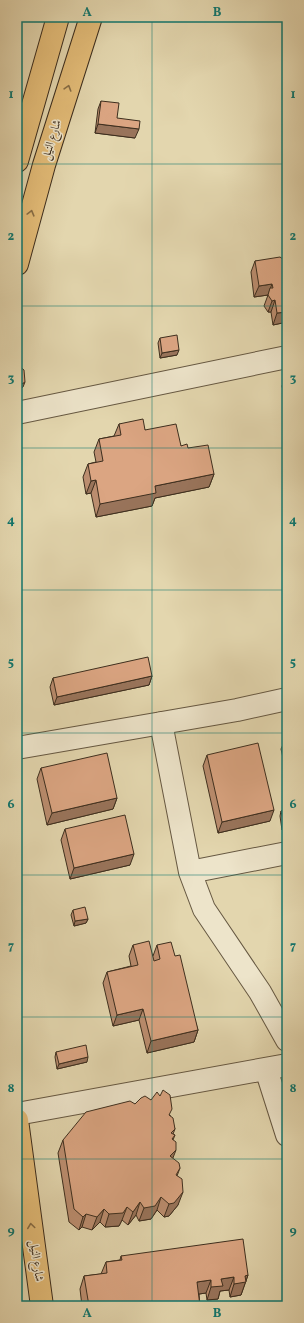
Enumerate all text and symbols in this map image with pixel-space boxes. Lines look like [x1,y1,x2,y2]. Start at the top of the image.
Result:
text: A [82,4,92,22]
text: B [213,4,222,22]
one-way arrow [63,85,72,92]
text: 1 [8,86,14,104]
text: 1 [290,86,296,104]
street label: شارع النيل [38,118,68,163]
one-way arrow [26,209,35,216]
text: 2 [8,228,15,246]
text: 2 [290,228,297,246]
text: 3 [8,370,15,388]
text: 3 [290,370,297,388]
text: 4 [7,512,15,530]
text: 4 [289,512,297,530]
text: 5 [8,654,14,672]
text: 5 [290,654,296,672]
text: 6 [7,796,15,814]
text: 6 [289,796,297,814]
text: 7 [8,938,14,956]
text: 7 [290,938,296,956]
text: 8 [7,1080,15,1098]
text: 8 [289,1080,297,1098]
text: 9 [7,1222,15,1240]
text: 9 [289,1222,297,1240]
one-way arrow [27,1223,36,1229]
street label: شارع النيل [23,1239,47,1283]
text: A [82,1305,92,1323]
text: B [213,1305,222,1323]

